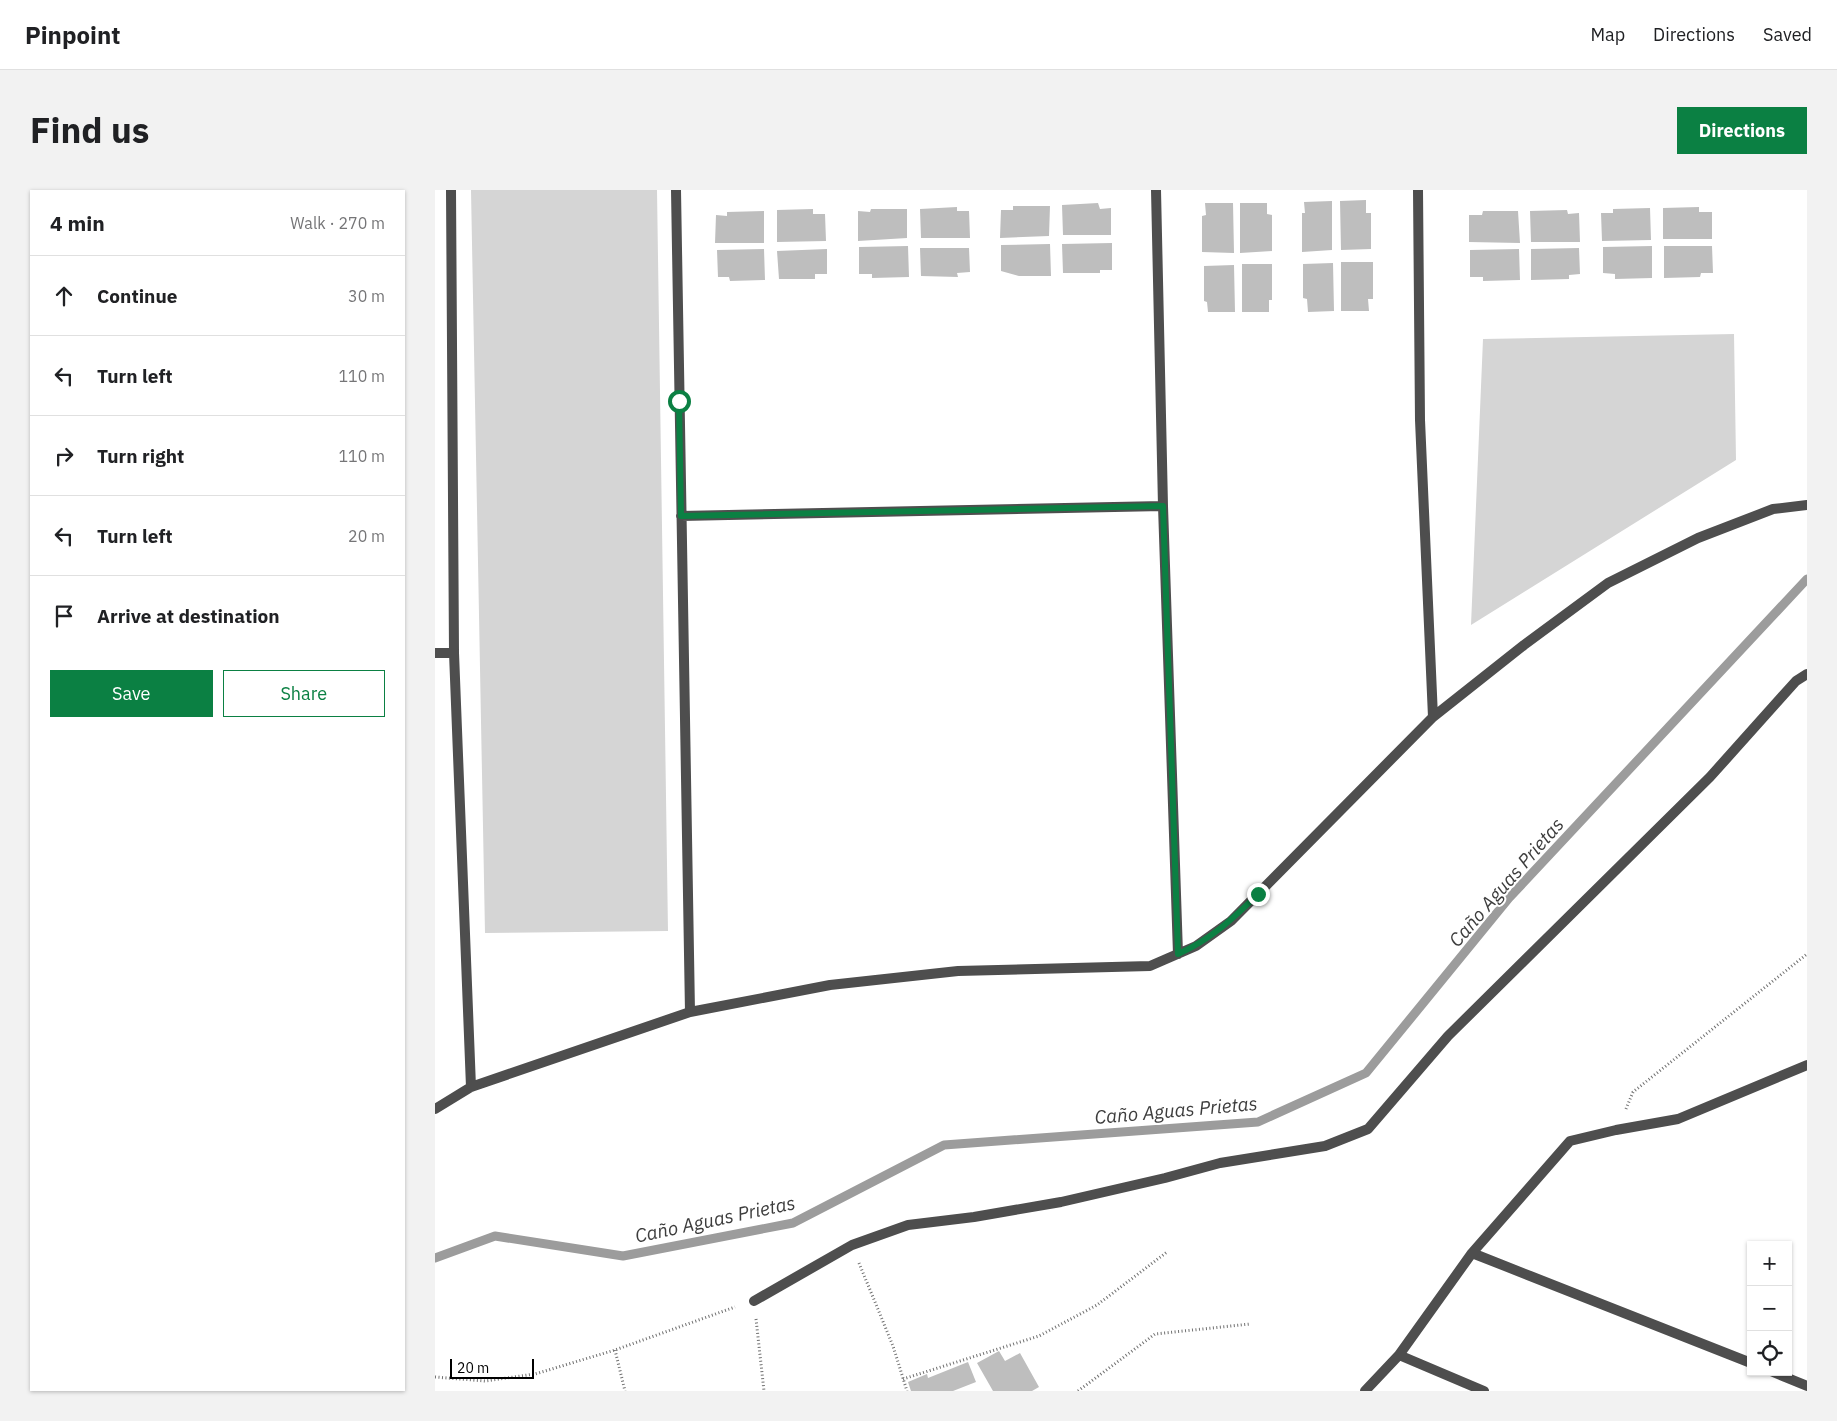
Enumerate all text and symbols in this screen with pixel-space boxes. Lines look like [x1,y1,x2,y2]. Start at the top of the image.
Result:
text: Pinpoint [25,19,120,51]
text: Map [1590,23,1625,46]
text: Directions [1653,23,1735,46]
text: Saved [1763,23,1812,46]
text: Find us [30,107,149,153]
button: Directions [1677,107,1807,154]
text: 4 min [50,209,105,237]
text: Walk · 270 m [290,213,385,233]
icon: ahead [50,282,78,310]
text: Continue [97,284,177,308]
text: 30 m [348,286,385,306]
icon: left [50,362,78,390]
text: Turn left [97,364,173,388]
text: 110 m [338,366,385,386]
route start [668,390,691,413]
icon: right [50,442,78,470]
text: Turn right [97,444,184,468]
text: 110 m [338,446,385,466]
icon: left [50,522,78,550]
text: Turn left [97,524,173,548]
text: 20 m [348,526,385,546]
icon: arrive [50,602,78,630]
text: Arrive at destination [97,604,280,628]
button: Save [50,670,213,717]
button: Share [223,670,385,717]
water label: Caño Aguas Prietas [1443,813,1569,951]
route end [1247,883,1270,906]
water label: Caño Aguas Prietas [1094,1091,1258,1129]
water label: Caño Aguas Prietas [633,1190,797,1248]
map controls [1747,1241,1792,1376]
button: + [1747,1241,1792,1286]
button: − [1747,1286,1792,1331]
button: locate [1747,1331,1792,1376]
scale bar [450,1356,534,1379]
text: 20 m [457,1359,489,1377]

